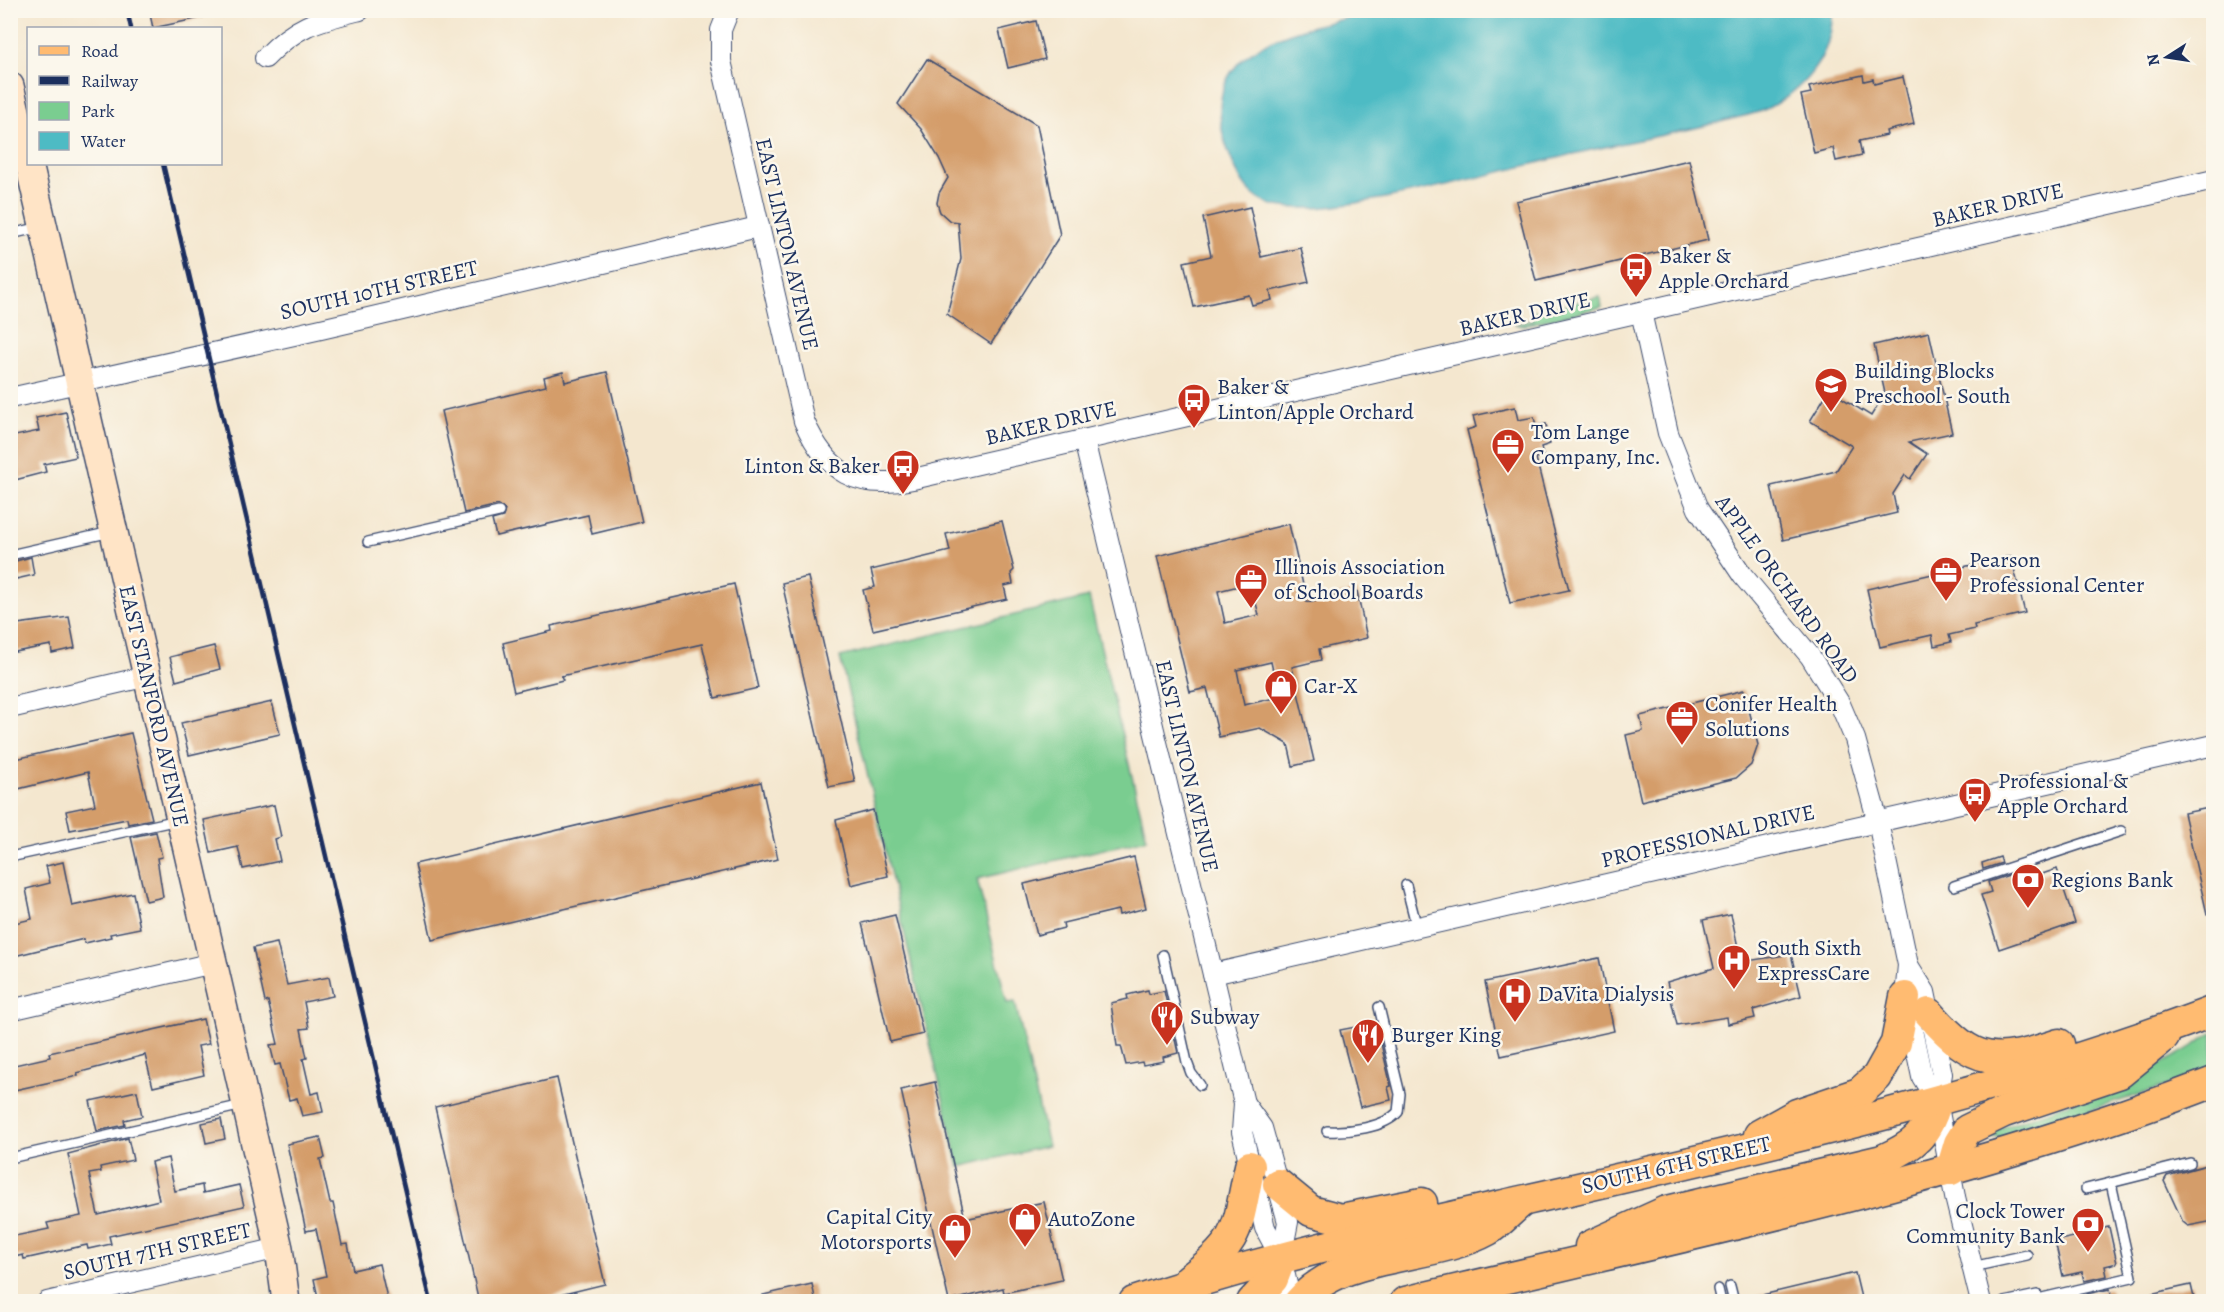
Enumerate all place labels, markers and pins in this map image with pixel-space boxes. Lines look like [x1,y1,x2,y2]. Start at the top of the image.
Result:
place label: Baker & Apple Orchard [1658,241,1789,296]
bus stop icon: Baker & Apple Orchard [1618,251,1654,298]
place label: Building Blocks Preschool - South [1854,356,2011,411]
school or university icon: Building Blocks Preschool - South [1813,366,1849,413]
place label: Baker & Linton/Apple Orchard [1217,372,1414,427]
bus stop icon: Baker & Linton/Apple Orchard [1176,382,1212,429]
place label: Tom Lange Company, Inc. [1531,417,1661,472]
office icon: Tom Lange Company, Inc. [1490,427,1526,474]
bus stop icon: Linton & Baker [885,448,921,495]
place label: Linton & Baker [744,451,880,481]
place label: Pearson Professional Center [1969,545,2144,600]
place label: Illinois Association of School Boards [1274,552,1445,607]
office icon: Pearson Professional Center [1928,555,1964,602]
office icon: Illinois Association of School Boards [1233,562,1269,609]
shop icon: Car-X [1263,668,1299,715]
place label: Car-X [1304,671,1358,701]
place label: Conifer Health Solutions [1705,689,1838,744]
office icon: Conifer Health Solutions [1664,699,1700,746]
place label: Professional & Apple Orchard [1997,766,2129,821]
bus stop icon: Professional & Apple Orchard [1957,776,1993,823]
bank icon: Regions Bank [2010,862,2046,909]
place label: Regions Bank [2051,865,2173,895]
place label: South Sixth ExpressCare [1757,933,1870,988]
hospital icon: South Sixth ExpressCare [1716,943,1752,990]
hospital icon: DaVita Dialysis [1497,976,1533,1023]
place label: DaVita Dialysis [1538,979,1674,1009]
restaurant icon: Subway [1149,999,1185,1046]
place label: Subway [1190,1002,1259,1032]
restaurant icon: Burger King [1350,1017,1386,1064]
place label: Burger King [1391,1020,1501,1050]
place label: Clock Tower Community Bank [1906,1196,2065,1251]
shop icon: AutoZone [1007,1201,1043,1248]
place label: Capital City Motorsports [820,1202,932,1257]
place label: AutoZone [1047,1204,1135,1234]
bank icon: Clock Tower Community Bank [2070,1206,2106,1253]
shop icon: Capital City Motorsports [937,1212,973,1259]

